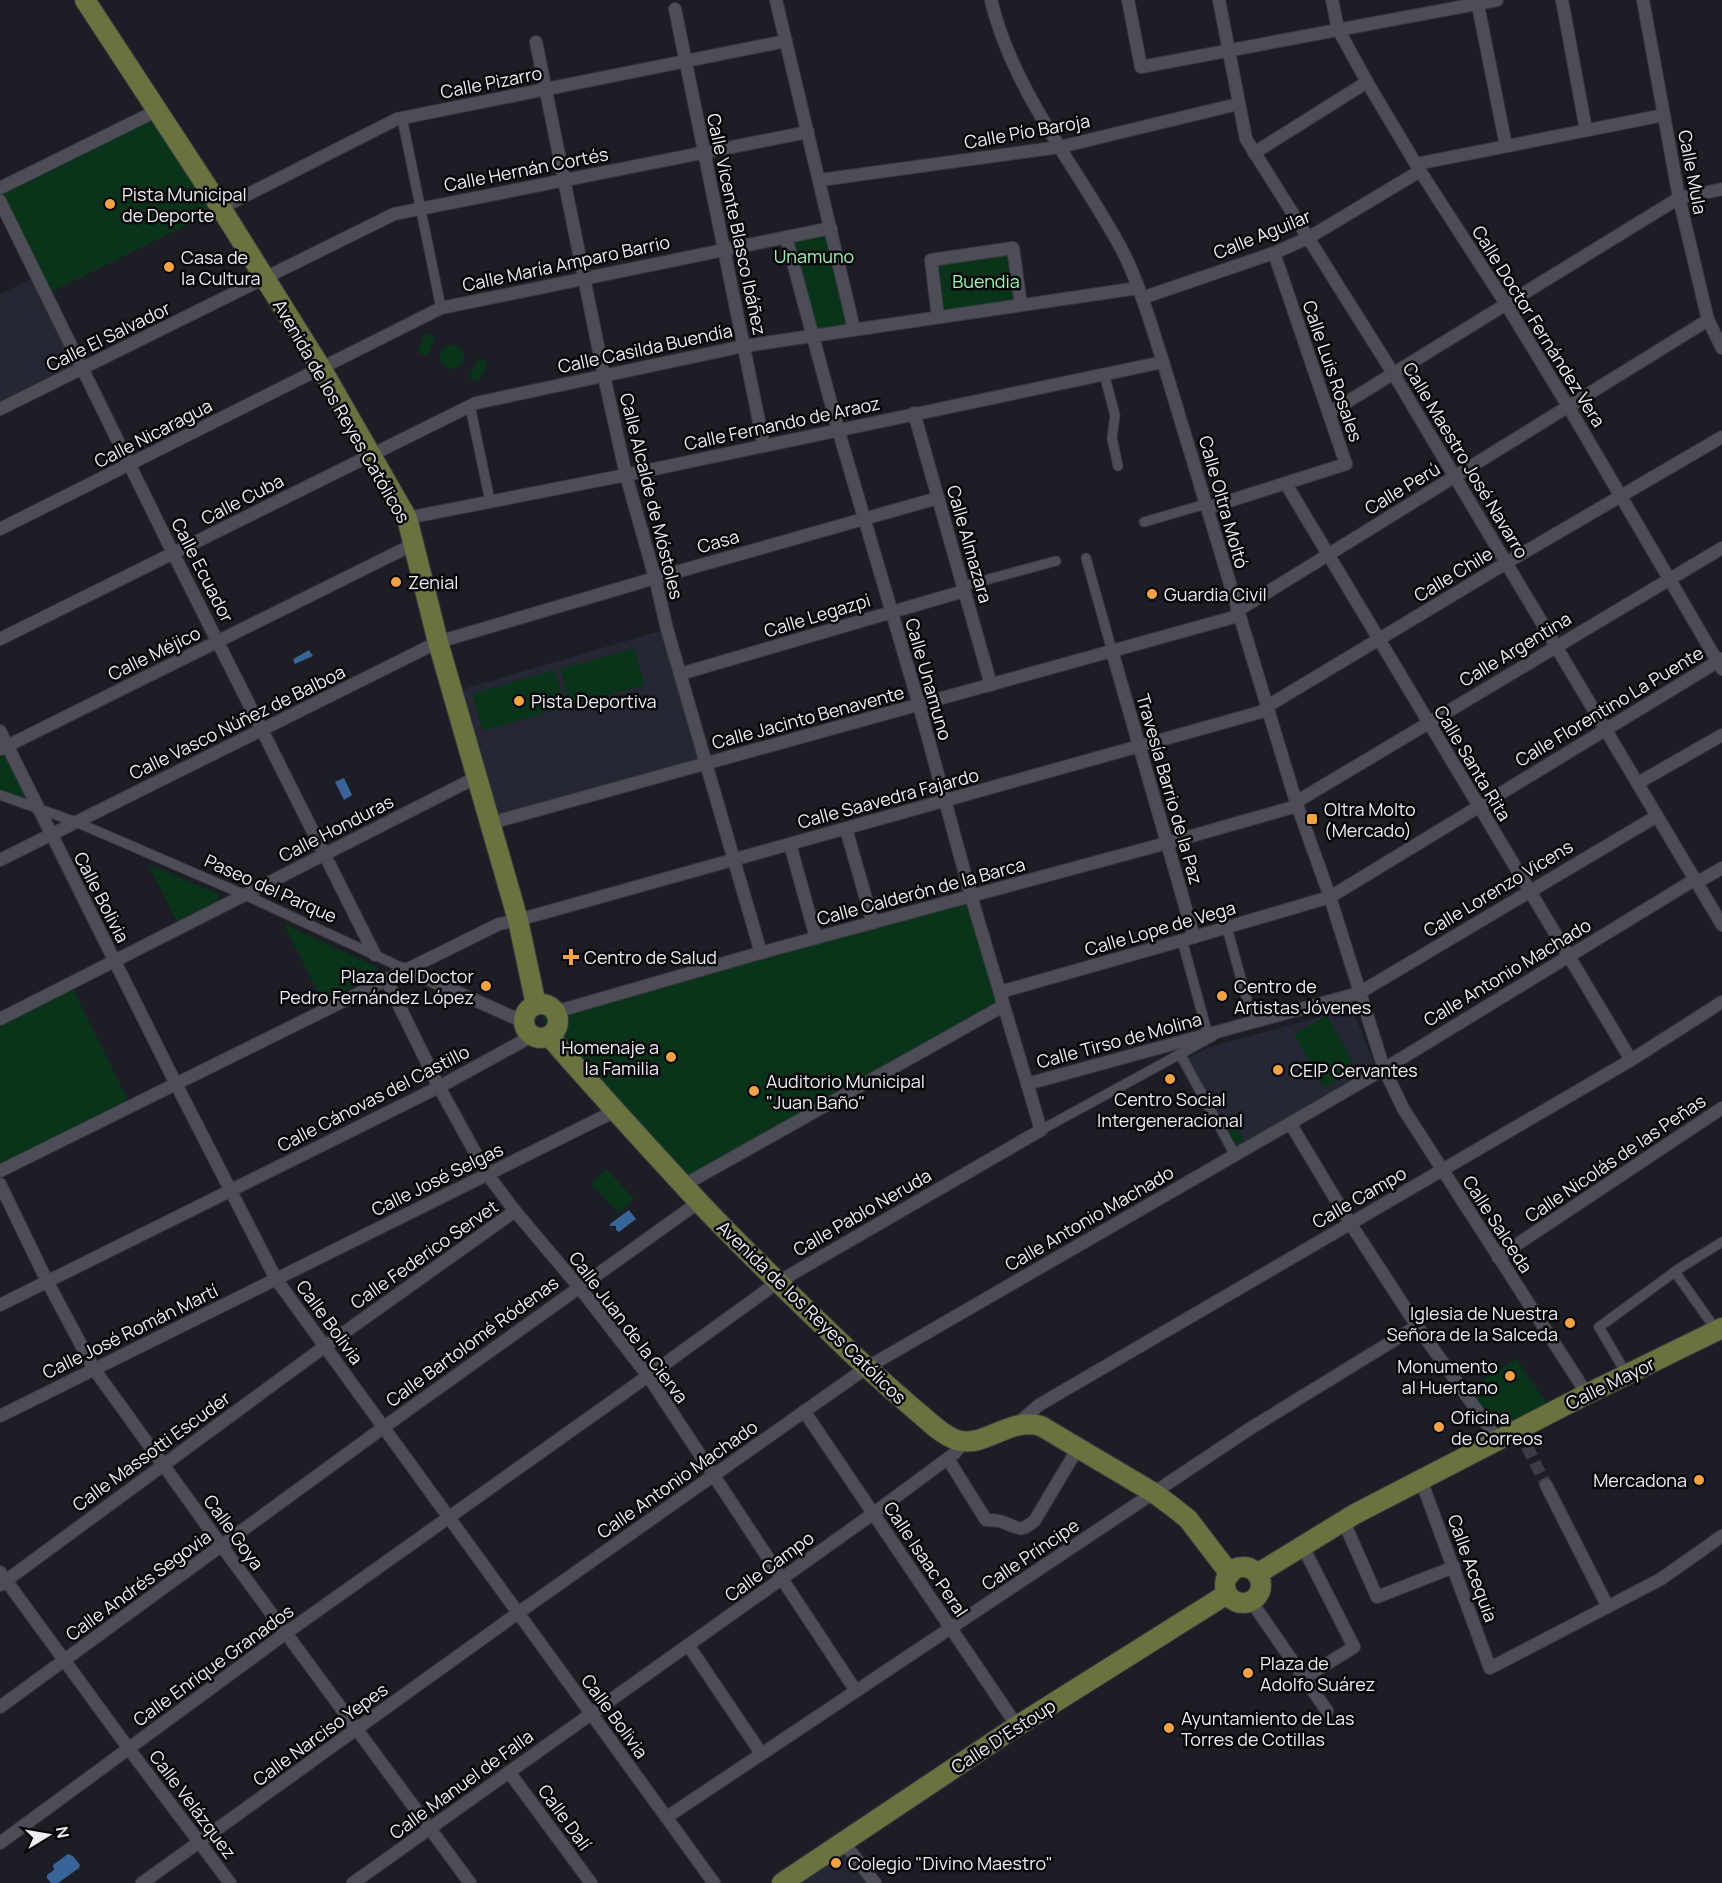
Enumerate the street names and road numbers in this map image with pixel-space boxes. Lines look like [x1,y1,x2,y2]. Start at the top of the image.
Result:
street label: Calle Pizarro [438,60,544,104]
street label: Calle Pío Baroja [962,108,1092,154]
street label: Calle Vicente Blasco Ibáñez [702,111,772,337]
street label: Calle Mula [1673,128,1713,216]
street label: Calle Hernán Cortés [442,141,610,197]
street label: Calle Aguilar [1210,203,1315,264]
street label: Calle Doctor Fernández Vera [1467,221,1611,431]
street label: Calle María Amparo Barrio [460,229,672,297]
street label: Calle El Salvador [42,295,174,376]
street label: Avenida de los Reyes Católicos [268,295,416,527]
street label: Calle Luis Rosales [1298,297,1368,445]
street label: Calle Casilda Buendía [556,318,734,378]
street label: Calle Maestro José Navarro [1398,357,1534,563]
street label: Calle Alcalde de Móstoles [615,390,689,602]
street label: Calle Fernando de Araoz [682,391,882,455]
street label: Calle Nicaragua [90,393,216,473]
street label: Calle Oltra Moltó [1194,433,1254,571]
street label: Calle Perú [1360,456,1444,520]
street label: Calle Cuba [197,468,287,530]
street label: Calle Almazara [942,482,998,606]
street label: Calle Ecuador [166,514,240,627]
street label: Casa [694,524,742,558]
street label: Calle Chile [1409,541,1497,607]
street label: Calle Legazpi [761,587,873,643]
street label: Calle Argentina [1455,606,1575,692]
street label: Calle Unamuno [900,615,958,743]
street label: Calle Méjico [104,620,204,686]
street label: Calle Florentino La Puente [1510,640,1708,772]
street label: Calle Vasco Núñez de Balboa [125,659,349,785]
street label: Calle Jacinto Benavente [709,680,907,754]
street label: Travesía Barrio de la Paz [1131,691,1209,887]
street label: Calle Santa Rita [1429,701,1517,825]
street label: Calle Saavedra Fajardo [795,762,981,834]
street label: Calle Honduras [274,789,398,867]
street label: Calle Lorenzo Vicens [1419,834,1577,942]
street label: Calle Bolivia [69,848,135,946]
street label: Paseo del Parque [201,848,341,928]
street label: Calle Calderón de la Barca [814,852,1028,930]
street label: Calle Lope de Vega [1082,895,1238,961]
street label: Calle Antonio Machado [1419,912,1595,1032]
street label: Calle Tirso de Molina [1034,1006,1204,1074]
street label: Calle Cánovas del Castillo [273,1039,473,1157]
street label: Calle Nicolás de las Peñas [1520,1088,1710,1228]
street label: Calle José Selgas [367,1137,507,1221]
street label: Calle Antonio Machado [1000,1160,1178,1276]
street label: Calle Campo [1308,1160,1410,1234]
street label: Calle Pablo Neruda [789,1163,935,1261]
street label: Calle Salceda [1458,1171,1538,1277]
street label: Calle Federico Servet [345,1194,503,1314]
street label: Avenida de los Reyes Católicos [712,1215,912,1409]
street label: Calle Juan de la Cierva [564,1246,694,1408]
street label: Calle Bartolomé Ródenas [381,1270,563,1412]
street label: Calle Bolivia [291,1275,369,1369]
street label: Calle José Román Martí [38,1278,222,1384]
street label: Calle Mayor [1561,1351,1659,1415]
street label: Calle Massotti Escuder [67,1385,235,1516]
street label: Calle Antonio Machado [592,1414,762,1544]
street label: Calle Goya [199,1490,269,1574]
street label: Calle Isaac Peral [879,1497,973,1621]
street label: Calle Acequia [1442,1511,1504,1625]
street label: Calle Príncipe [977,1513,1083,1595]
street label: Calle Andrés Segovia [61,1524,215,1646]
street label: Calle Campo [720,1525,818,1607]
street label: Calle Enrique Granados [128,1599,298,1731]
street label: Calle Bolivia [576,1669,654,1763]
street label: Calle Narciso Yepes [248,1677,392,1791]
street label: Calle D'Estoup [946,1693,1060,1779]
street label: Calle Manuel de Falla [384,1724,538,1844]
street label: Calle Velázquez [144,1745,242,1863]
street label: Calle Dalí [533,1779,597,1855]

